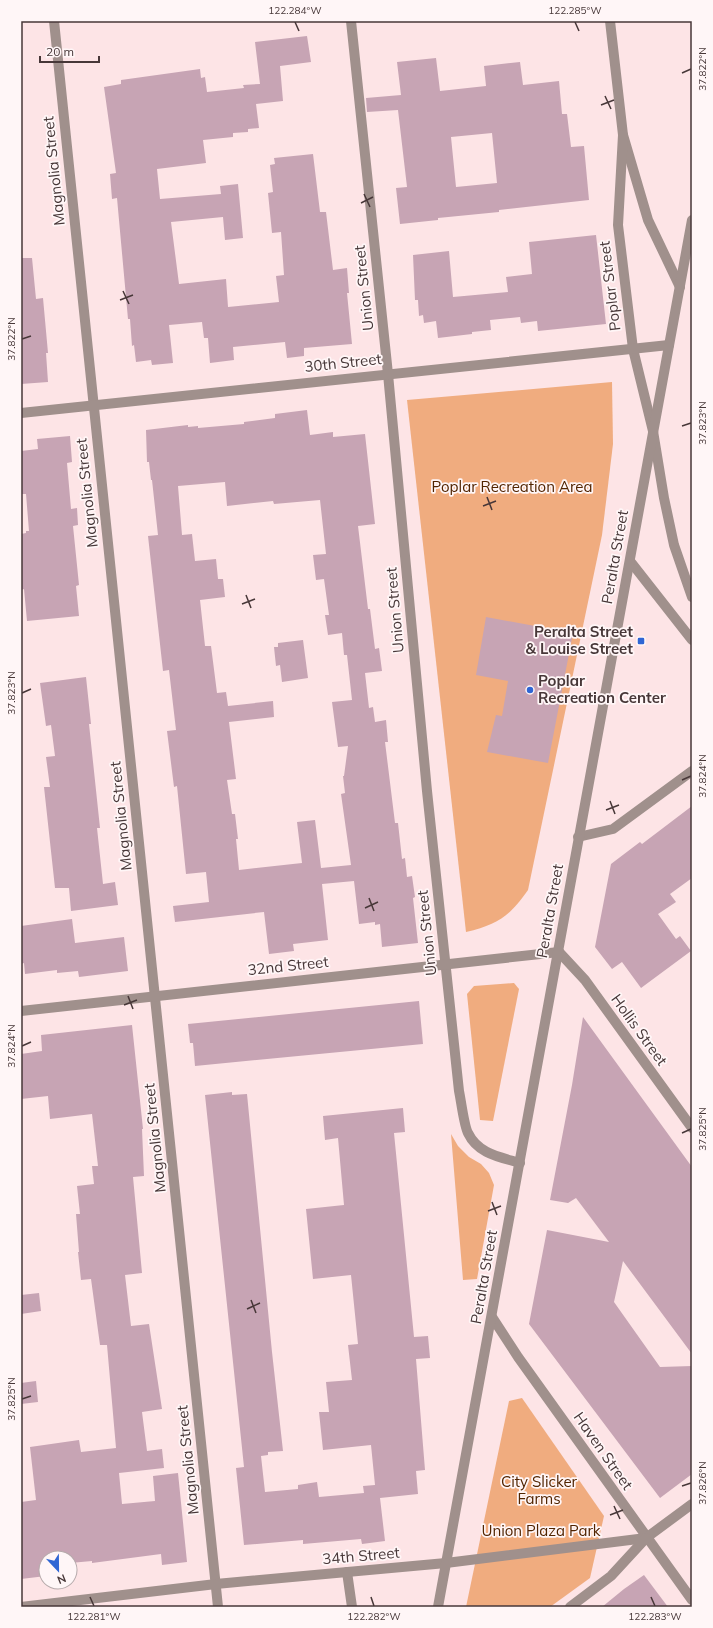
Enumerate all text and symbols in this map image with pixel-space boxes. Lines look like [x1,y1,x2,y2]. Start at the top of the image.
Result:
text: 122.284°W [268,4,322,17]
text: 122.285°W [548,4,602,17]
scale bar [40,38,99,64]
text: 20 m [46,44,74,59]
text: 37.822°N [696,47,709,91]
street label: Magnolia Street [38,115,69,227]
street label: Poplar Street [595,240,624,332]
street label: Union Street [350,244,377,332]
text: 37.822°N [5,317,18,361]
street label: 30th Street [303,349,382,376]
text: 37.823°N [696,401,709,445]
street label: Magnolia Street [71,437,102,549]
park label: Poplar Recreation Area [432,477,592,496]
street label: Peralta Street [597,508,632,605]
street label: Union Street [381,566,408,654]
place label: Peralta Street & Louise Street [526,622,633,658]
marker: Peralta Street & Louise Street [636,636,646,646]
text: 37.823°N [5,671,18,715]
place label: Poplar Recreation Center [538,671,666,707]
marker: Poplar Recreation Center [525,685,535,695]
text: 37.824°N [696,754,709,798]
street label: Magnolia Street [105,760,136,872]
street label: Peralta Street [532,862,567,959]
street label: Union Street [413,889,440,977]
street label: 32nd Street [247,952,329,979]
street label: Hollis Street [607,990,672,1069]
text: 37.824°N [5,1024,18,1068]
street label: Magnolia Street [139,1082,170,1194]
text: 37.825°N [696,1107,709,1151]
street label: Peralta Street [466,1228,501,1325]
text: 37.825°N [5,1377,18,1421]
street label: Magnolia Street [172,1404,203,1516]
street label: Haven Street [570,1408,637,1493]
text: 37.826°N [696,1461,709,1505]
park label: City Slicker Farms [501,1472,578,1508]
park label: Union Plaza Park [481,1521,601,1540]
street label: 34th Street [322,1543,400,1568]
north arrow [38,1550,78,1590]
text: N [55,1571,68,1587]
text: 122.281°W [67,1610,121,1623]
text: 122.282°W [347,1610,401,1623]
text: 122.283°W [628,1610,682,1623]

